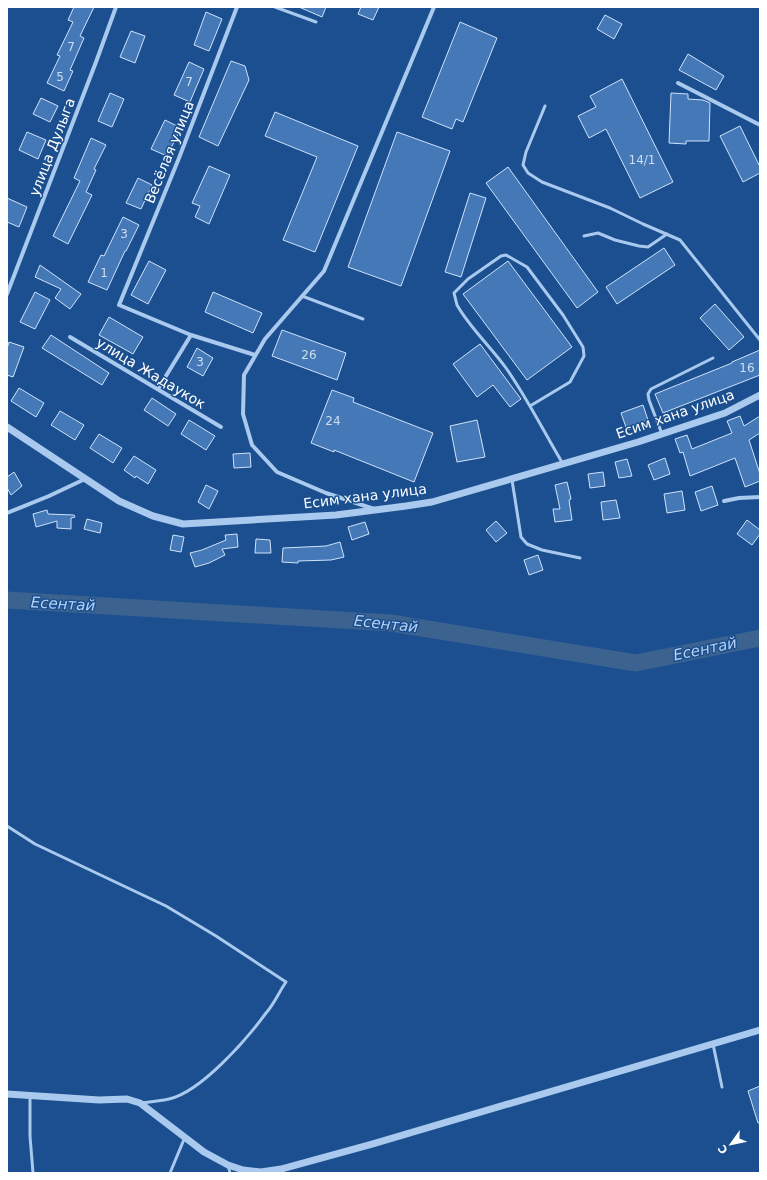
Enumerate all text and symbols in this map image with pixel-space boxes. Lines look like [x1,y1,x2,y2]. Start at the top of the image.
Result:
house number: 7 [67,40,75,54]
house number: 5 [56,70,64,84]
house number: 7 [185,75,193,89]
street label: улица Дулыга [26,96,78,198]
street label: Весёлая улица [141,98,197,206]
house number: 14/1 [629,153,655,167]
house number: 3 [120,227,128,241]
house number: 1 [100,266,108,280]
street label: улица Жадаукок [93,334,209,412]
house number: 26 [301,348,317,362]
house number: 3 [196,355,204,369]
house number: 16 [739,361,755,375]
street label: Есим хана улица [614,386,736,442]
house number: 24 [325,414,341,428]
street label: Есим хана улица [302,480,428,512]
water label: Есентай [30,593,96,615]
water label: Есентай [353,612,419,636]
water label: Есентай [672,633,739,665]
north arrow [711,1124,751,1164]
text: С [715,1142,731,1156]

